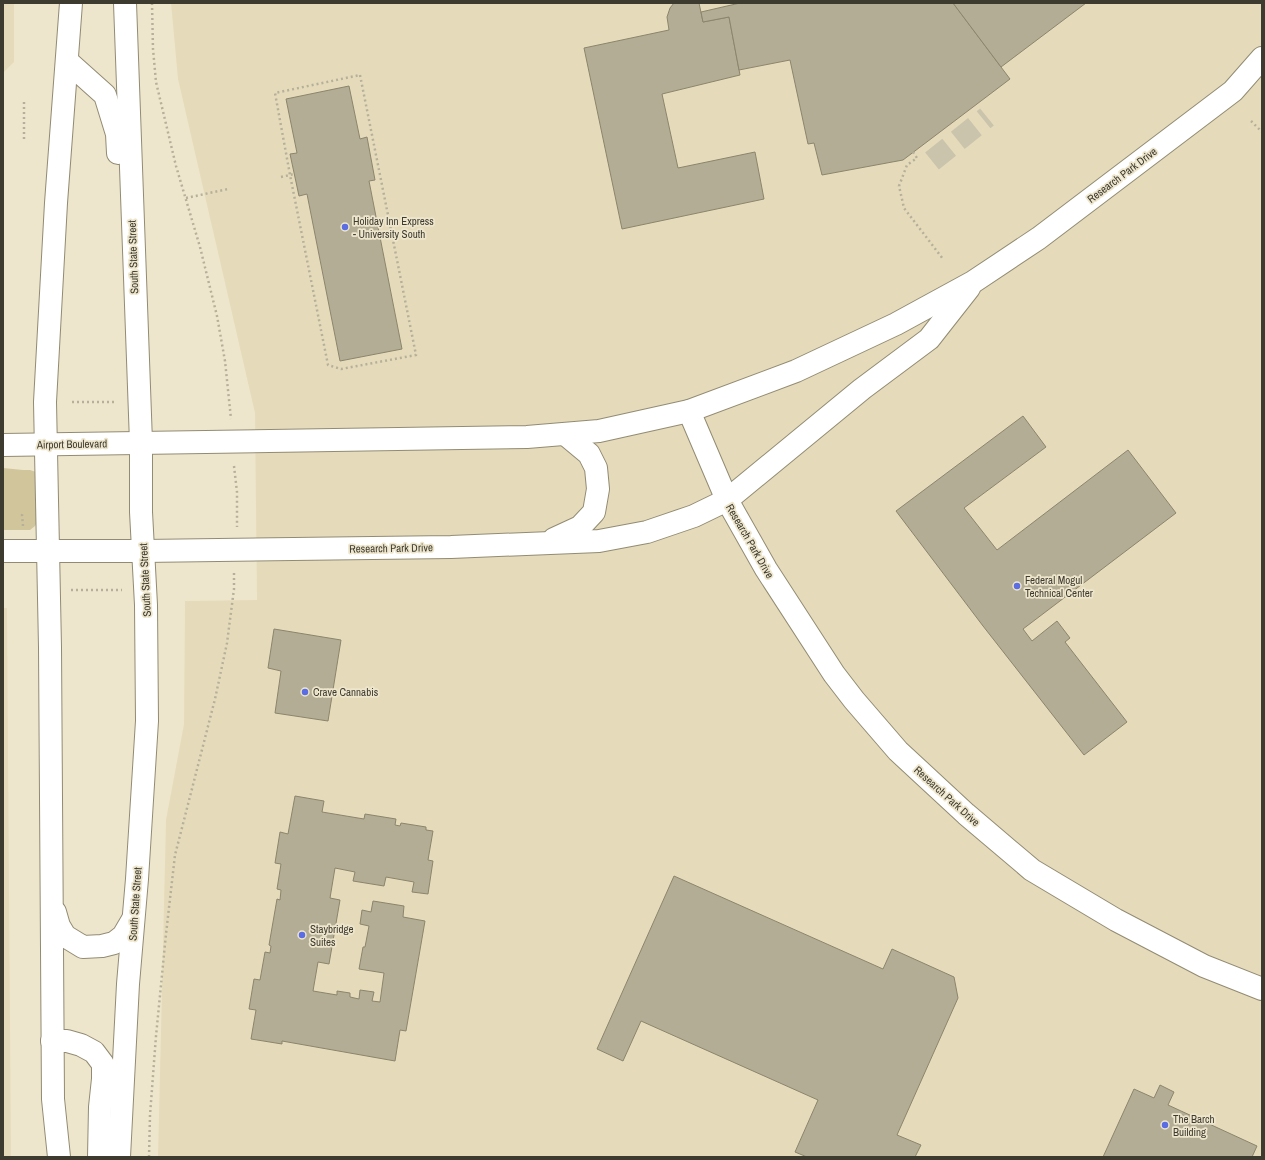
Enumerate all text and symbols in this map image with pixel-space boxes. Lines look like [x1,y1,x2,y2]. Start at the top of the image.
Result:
street label: Research Park Drive [1084,144,1160,206]
place label: Holiday Inn Express - University South [353,214,434,241]
street label: South State Street [125,219,141,294]
marker: Holiday Inn Express - University South [340,222,350,232]
street label: Airport Boulevard [36,436,107,452]
street label: Research Park Drive [723,501,777,581]
street label: Research Park Drive [349,540,433,556]
street label: South State Street [136,542,154,617]
place label: Federal Mogul Technical Center [1025,573,1093,600]
marker: Federal Mogul Technical Center [1012,581,1022,591]
place label: Crave Cannabis [313,685,379,699]
marker: Crave Cannabis [300,687,310,697]
street label: Research Park Drive [911,763,983,829]
street label: South State Street [125,866,145,941]
place label: Staybridge Suites [310,922,354,949]
marker: Staybridge Suites [297,930,307,940]
place label: The Barch Building [1173,1112,1215,1139]
marker: The Barch Building [1160,1120,1170,1130]

